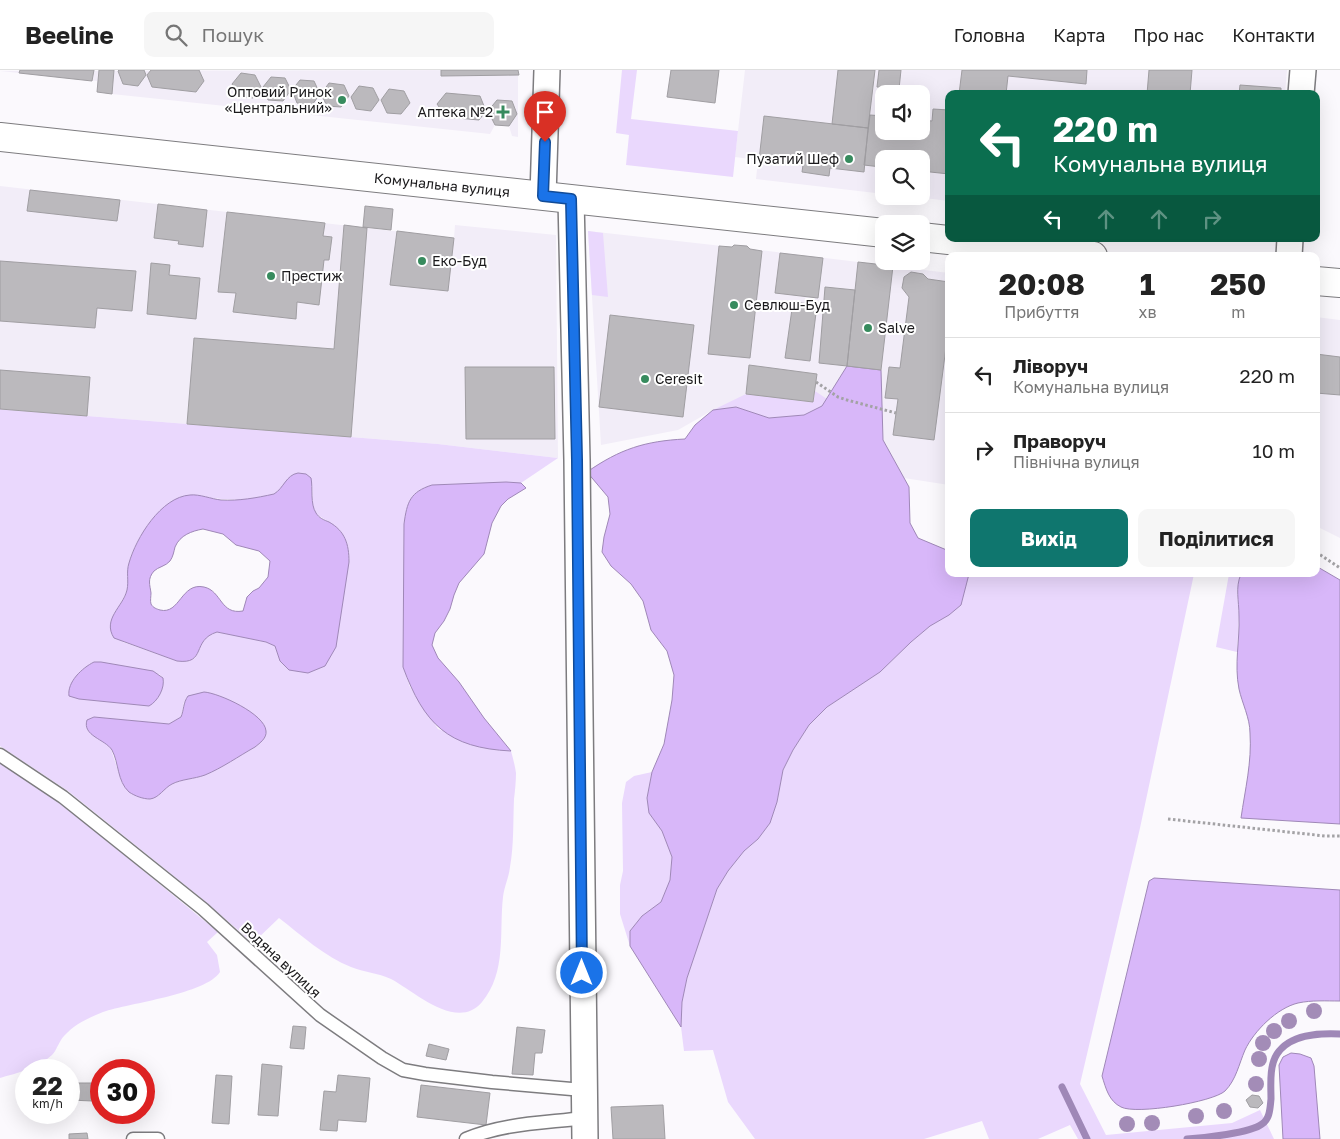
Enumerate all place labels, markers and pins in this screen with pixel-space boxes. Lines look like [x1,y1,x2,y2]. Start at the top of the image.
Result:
place label: Оптовий Ринок «Центральний» [225,83,332,116]
pin [524,91,566,142]
marker: Оптовий Ринок «Центральний» [336,94,348,106]
place label: Аптека №2 [418,103,493,120]
marker: Аптека №2 [497,106,509,118]
place label: Пузатий Шеф [746,150,839,167]
marker: Пузатий Шеф [843,153,855,165]
place label: Еко-Буд [432,252,487,269]
marker: Еко-Буд [416,255,428,267]
place label: Престиж [281,267,342,284]
marker: Престиж [265,270,277,282]
place label: Севлюш-Буд [744,296,831,313]
marker: Севлюш-Буд [728,299,740,311]
place label: Salve [878,319,915,336]
marker: Salve [862,322,874,334]
place label: Ceresit [655,370,703,387]
marker: Ceresit [639,373,651,385]

